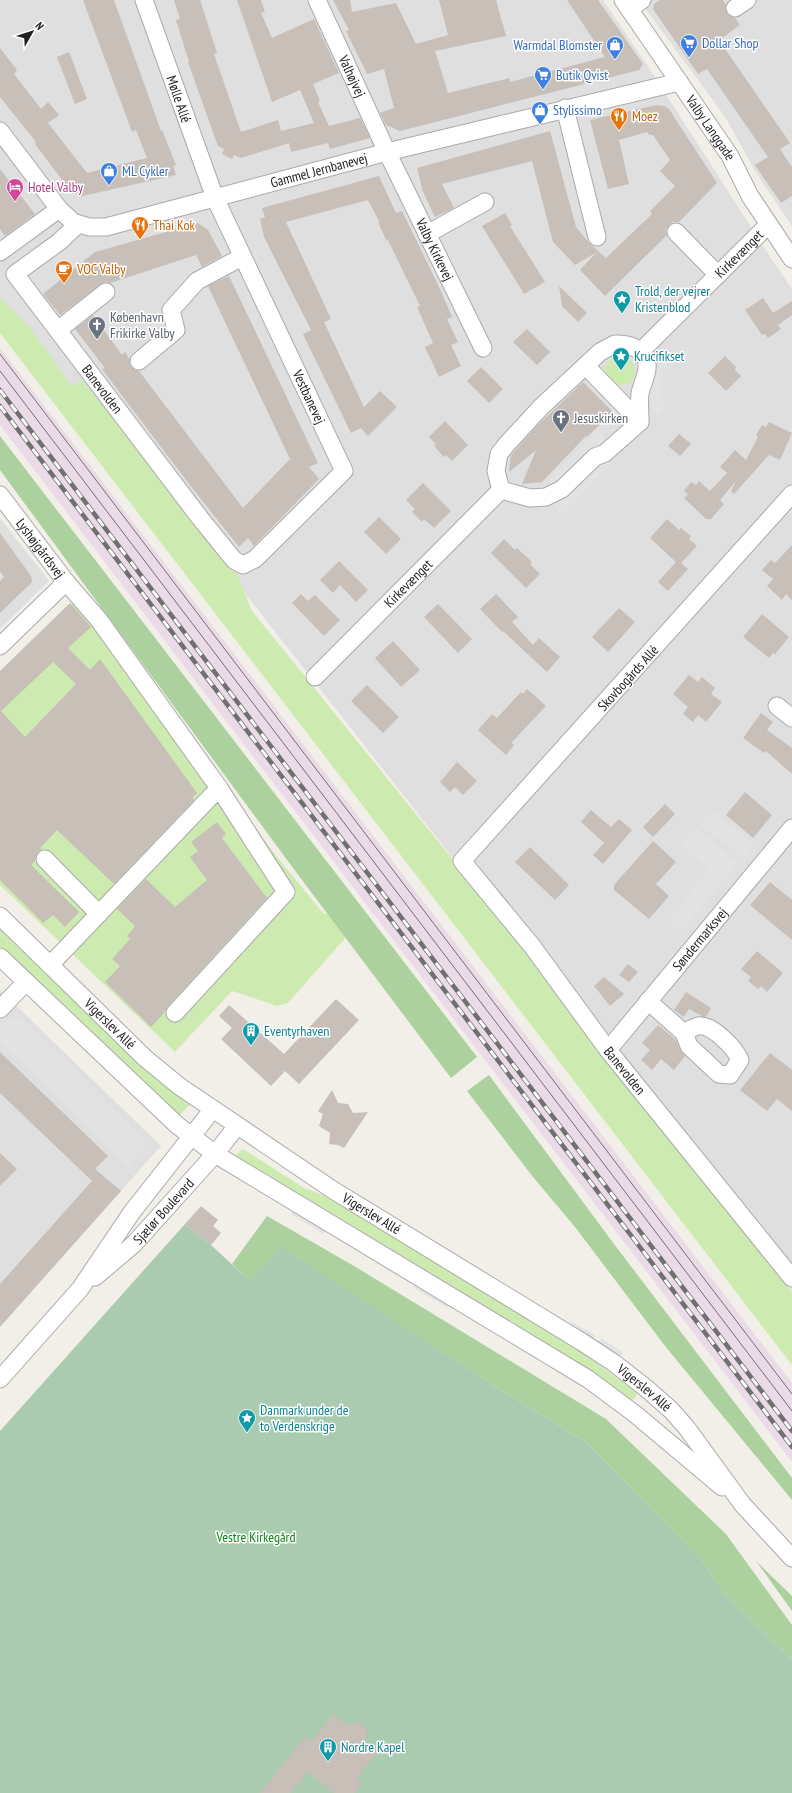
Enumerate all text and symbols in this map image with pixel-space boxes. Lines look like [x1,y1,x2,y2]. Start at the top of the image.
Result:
north arrow [12,12,52,52]
text: N [32,19,47,32]
supermarket icon: Dollar Shop [679,33,699,58]
place label: Dollar Shop [702,34,759,52]
shop icon: Warmdal Blomster [605,35,625,60]
place label: Warmdal Blomster [514,36,602,54]
street label: Valhøjvej [334,51,370,100]
supermarket icon: Butik Qvist [533,65,553,90]
place label: Butik Qvist [556,66,608,84]
street label: Mølle Allé [163,73,196,125]
street label: Valby Langgade [681,91,740,163]
shop icon: Stylissimo [530,100,550,125]
place label: Stylissimo [553,101,602,119]
restaurant icon: Moez [609,106,629,131]
place label: Moez [632,107,658,125]
street label: Gammel Jernbanevej [268,149,369,192]
shop icon: ML Cykler [99,161,119,186]
place label: ML Cykler [122,162,169,180]
hotel icon: Hotel Valby [5,177,25,202]
place label: Hotel Valby [28,178,84,196]
street label: Valby Kirkevej [411,214,458,284]
restaurant icon: Thai Kok [130,215,150,240]
place label: Thai Kok [153,216,195,234]
street label: Kirkevænget [711,226,767,282]
cafe icon: VOC Valby [54,259,74,284]
place label: VOC Valby [76,260,126,278]
place label: Trold, der vejrer Kristenblod [635,282,710,316]
place icon: Trold, der vejrer Kristenblod [612,289,632,314]
place label: København Frikirke Valby [110,308,175,342]
church icon: København Frikirke Valby [87,315,107,340]
place icon: Krucifikset [611,346,631,371]
place label: Krucifikset [634,347,685,365]
street label: Banevolden [78,361,127,417]
street label: Vestbanevej [288,366,329,427]
church icon: Jesuskirken [551,408,571,433]
place label: Jesuskirken [573,409,628,427]
street label: Lyshøjgårdsvej [12,515,69,582]
street label: Kirkevænget [380,555,436,611]
street label: Skovbogårds Allé [594,641,662,715]
street label: Søndermarksvej [668,904,731,975]
street label: Vigerslev Allé [80,994,140,1053]
building icon: Eventyrhaven [241,1021,261,1046]
place label: Eventyrhaven [264,1022,329,1040]
street label: Banevolden [600,1043,649,1098]
street label: Sjælør Boulevard [129,1175,198,1248]
street label: Vigerslev Allé [338,1188,404,1238]
street label: Vigerslev Allé [613,1359,676,1416]
place label: Danmark under de to Verdenskrige [260,1401,349,1435]
place icon: Danmark under de to Verdenskrige [237,1408,257,1433]
park label: Vestre Kirkegård [215,1528,296,1546]
building icon: Nordre Kapel [318,1737,338,1762]
place label: Nordre Kapel [341,1738,405,1756]

